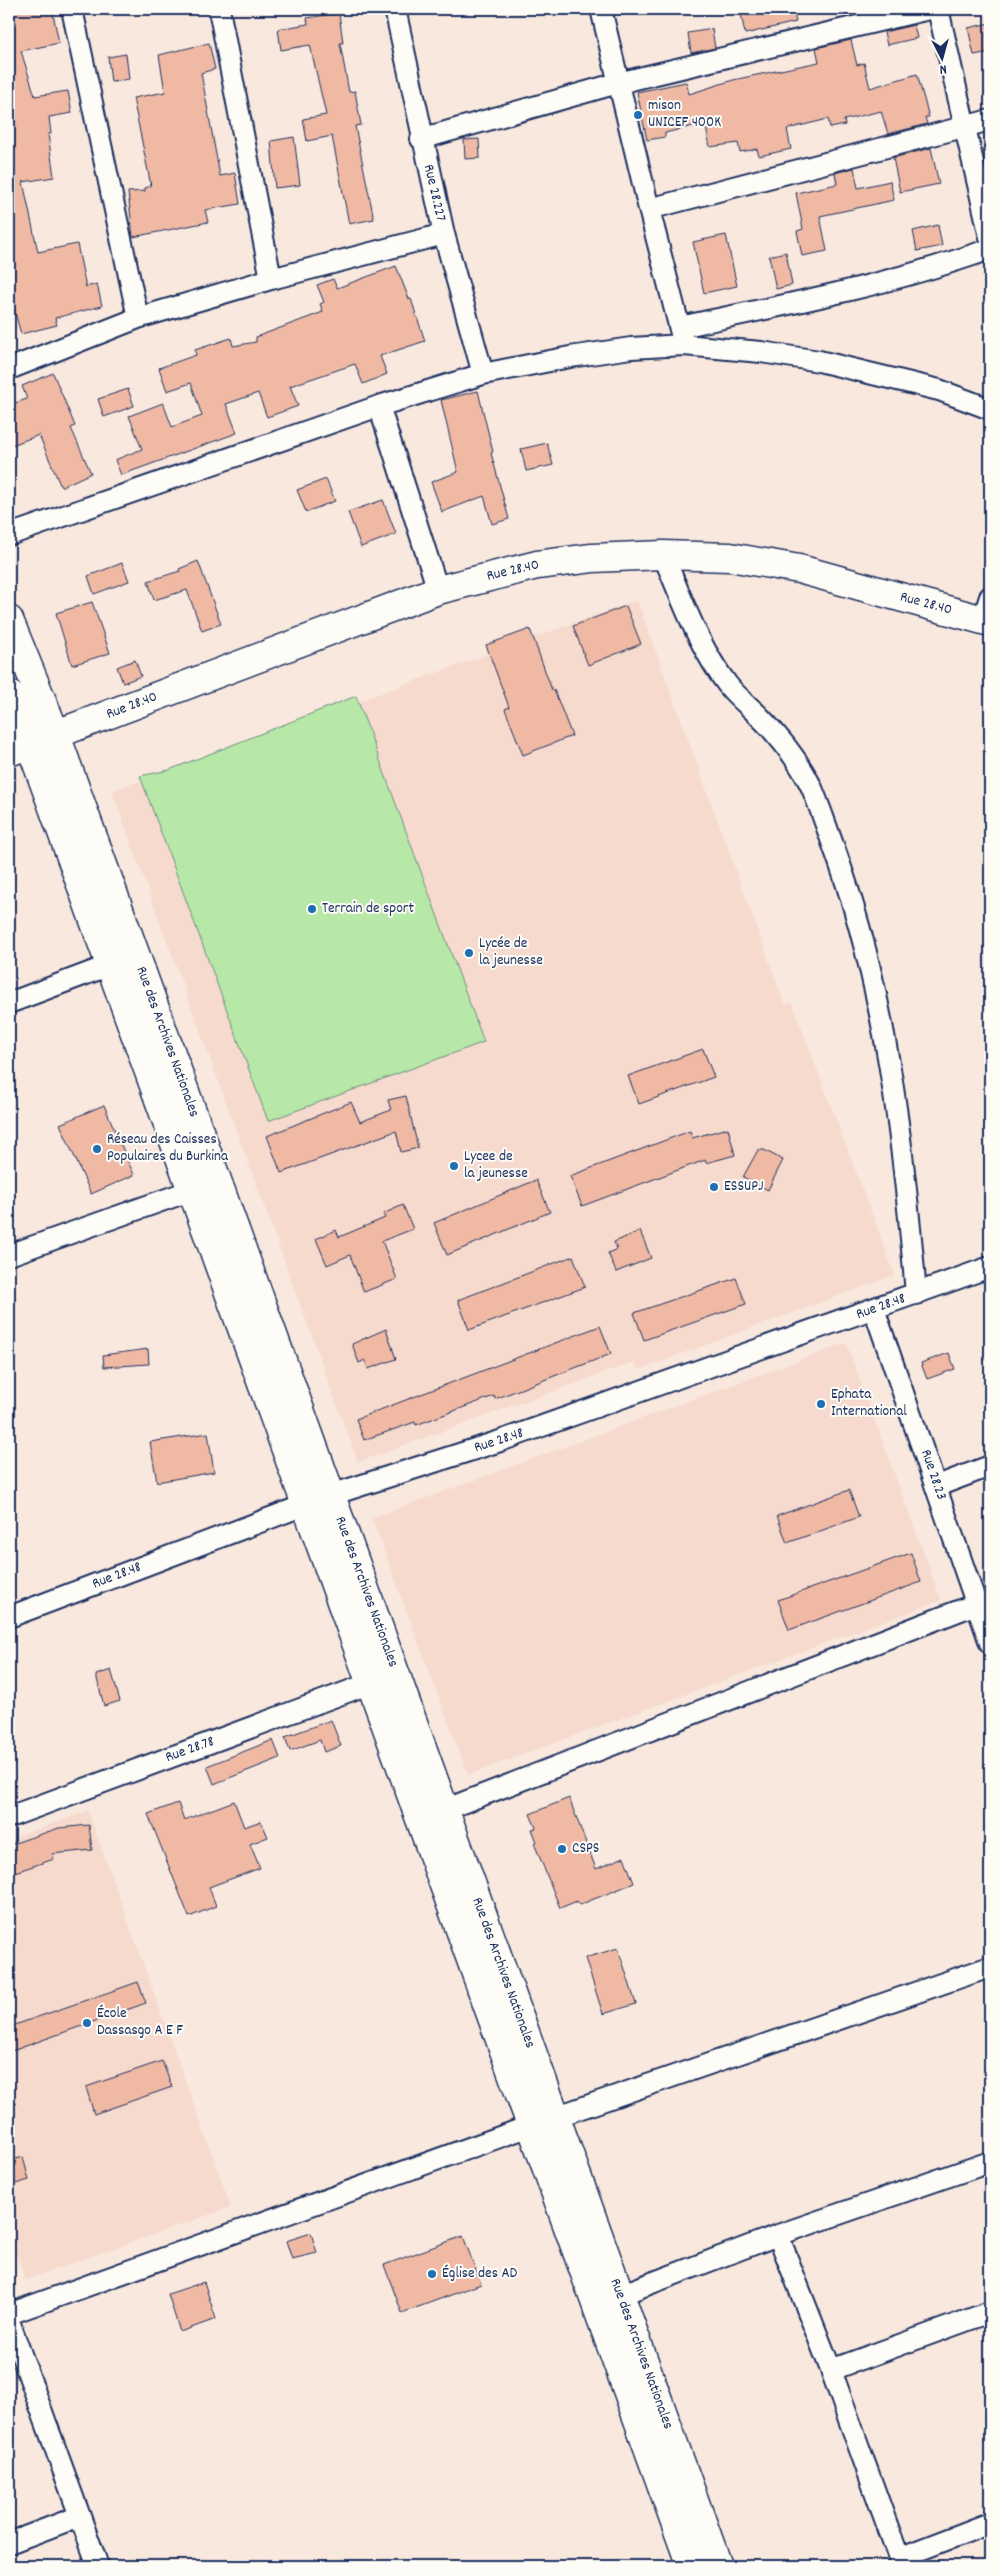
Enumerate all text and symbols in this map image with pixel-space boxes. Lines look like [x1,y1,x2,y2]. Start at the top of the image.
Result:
north arrow [916,32,966,82]
text: N [939,59,948,79]
place label: mison UNICEF 400K [648,95,721,134]
marker: mison UNICEF 400K [632,109,644,121]
street label: Rue 28.227 [417,162,451,224]
street label: Rue 28.40 [485,554,541,588]
street label: Rue 28.40 [897,586,955,622]
street label: Rue 28.40 [103,686,161,726]
place label: Terrain de sport [322,898,414,920]
marker: Terrain de sport [306,903,318,915]
place label: Lycée de la jeunesse [479,933,543,972]
marker: Lycée de la jeunesse [463,947,475,959]
street label: Rue des Archives Nationales [129,964,205,1120]
place label: Réseau des Caisses Populaires du Burkina [107,1129,229,1168]
marker: Réseau des Caisses Populaires du Burkina [91,1143,103,1155]
place label: Lycee de la jeunesse [464,1146,528,1185]
marker: Lycee de la jeunesse [448,1160,460,1172]
place label: ESSUPJ [724,1176,764,1198]
marker: ESSUPJ [708,1181,720,1193]
street label: Rue 28.48 [853,1288,909,1326]
place label: Ephata International [831,1384,907,1423]
marker: Ephata International [815,1398,827,1410]
street label: Rue 28.48 [471,1423,527,1459]
street label: Rue 28.23 [914,1447,952,1503]
street label: Rue des Archives Nationales [328,1514,404,1670]
street label: Rue 28.48 [89,1557,145,1595]
street label: Rue 28.78 [162,1731,218,1769]
place label: CSPS [572,1838,599,1860]
marker: CSPS [556,1843,568,1855]
street label: Rue des Archives Nationales [465,1895,541,2051]
place label: École Dassasgo A E F [97,2003,183,2042]
marker: École Dassasgo A E F [81,2017,93,2029]
place label: Église des AD [442,2263,518,2285]
marker: Église des AD [426,2268,438,2280]
street label: Rue des Archives Nationales [603,2276,679,2432]

